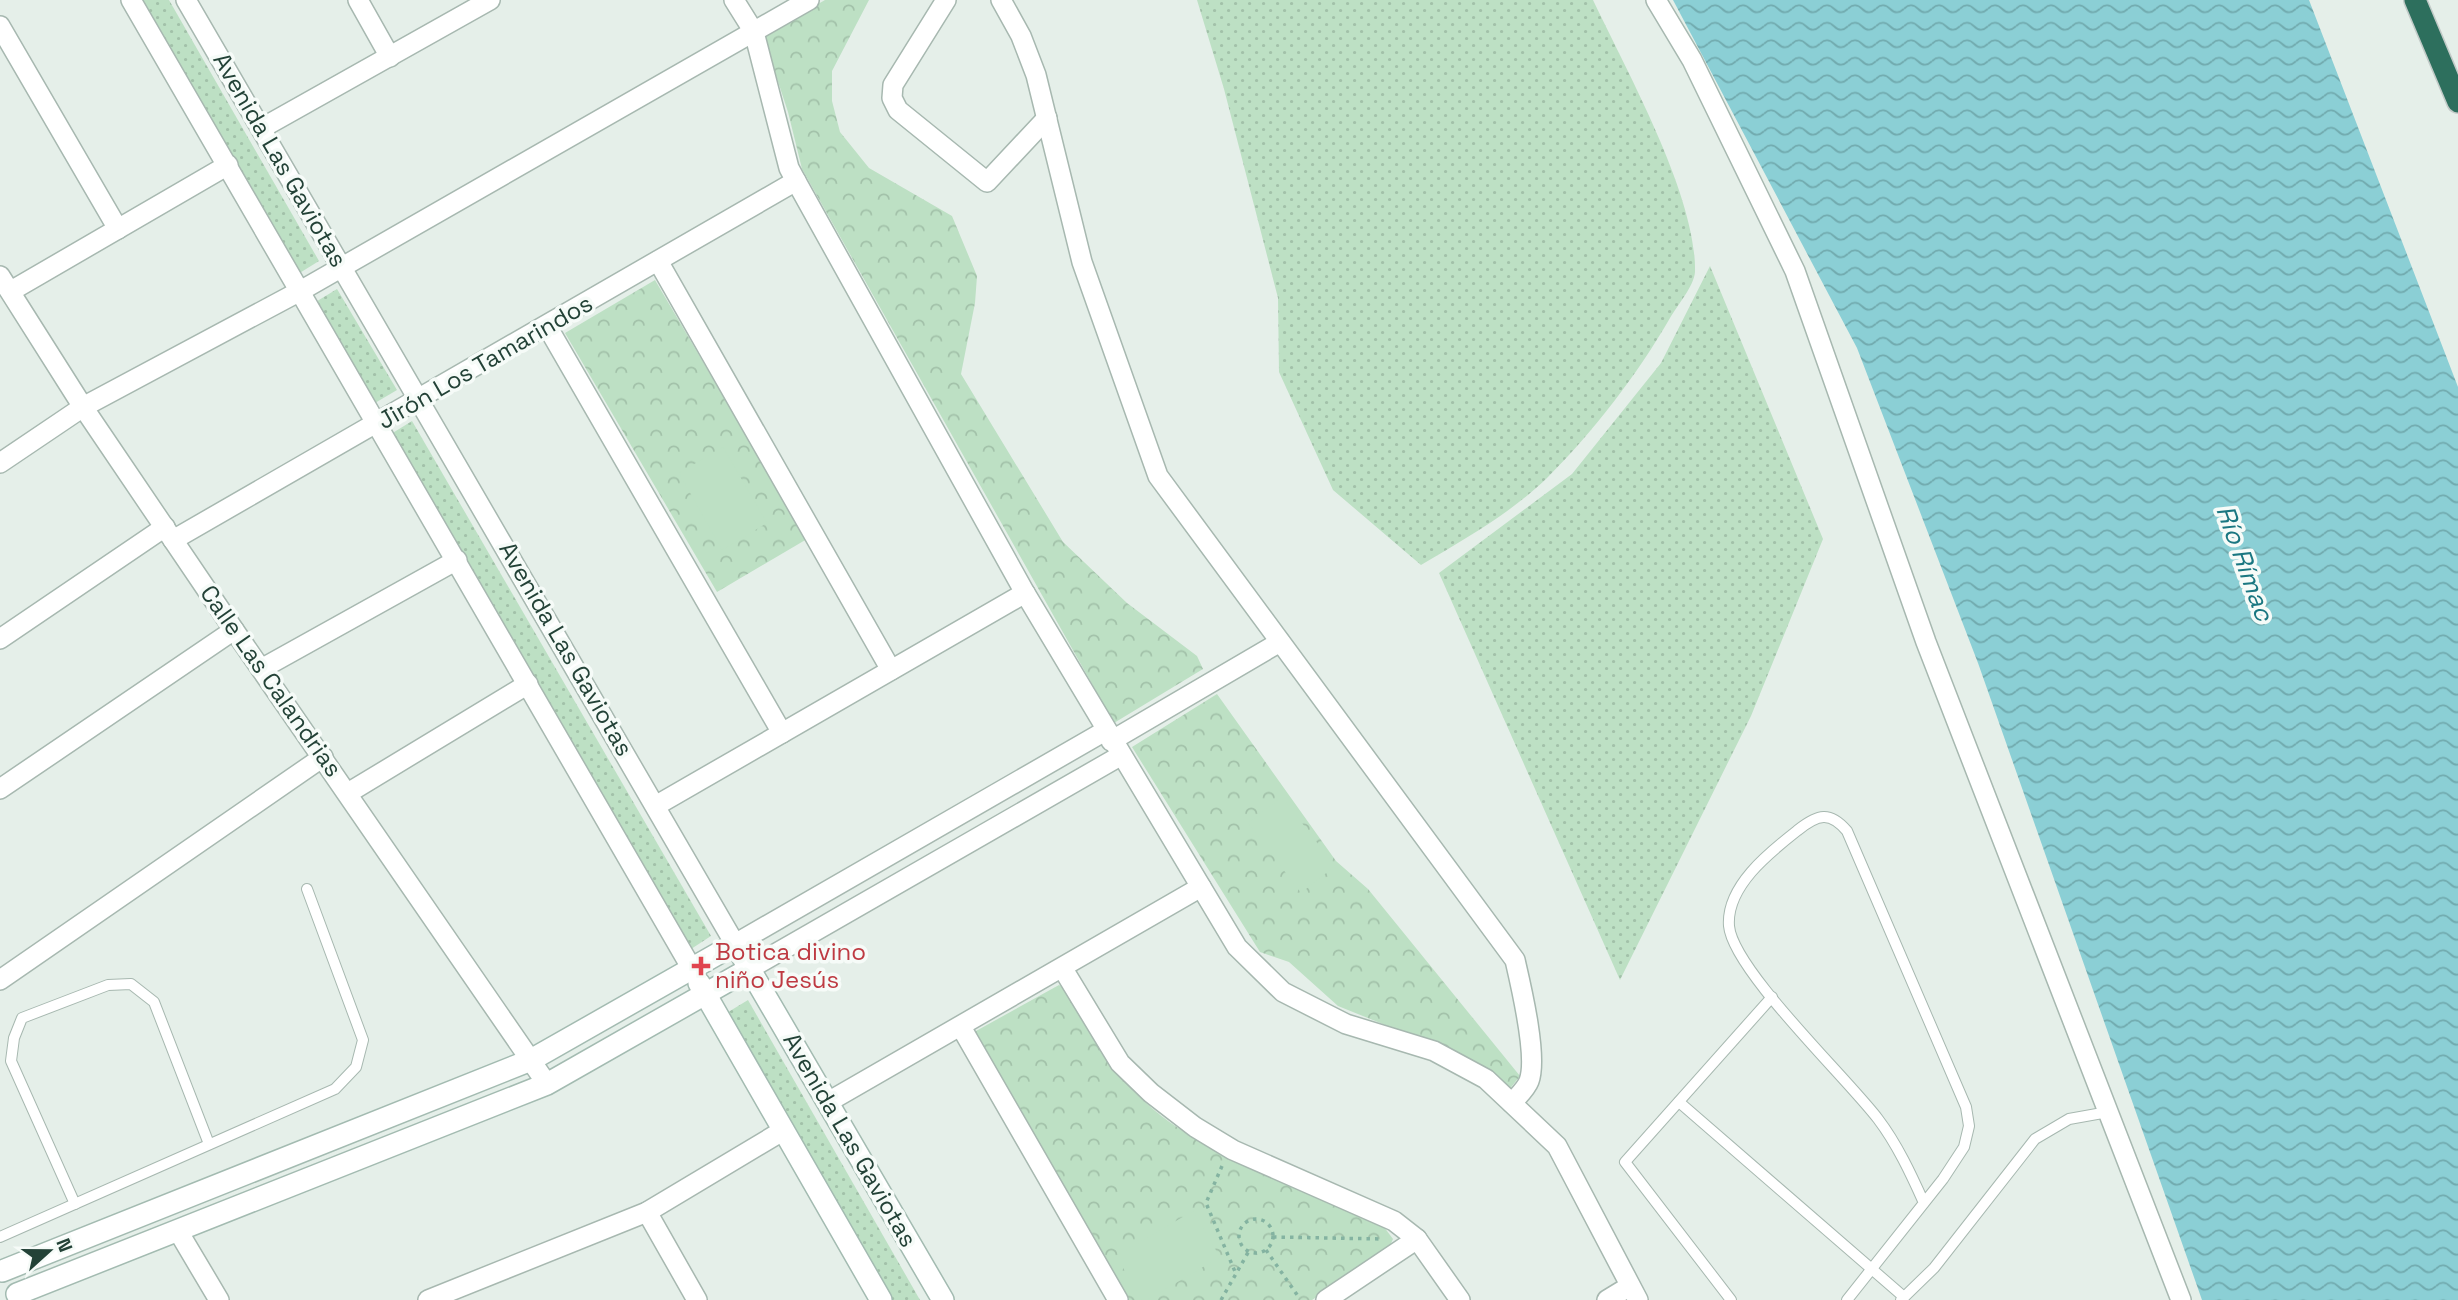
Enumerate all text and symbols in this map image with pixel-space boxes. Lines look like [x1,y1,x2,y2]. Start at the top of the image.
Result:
street label: Avenida Las Gaviotas [206,47,354,273]
street label: Jirón Los Tamarindos [372,287,598,436]
water label: Río Rímac [2208,500,2282,627]
street label: Avenida Las Gaviotas [492,536,640,762]
street label: Calle Las Calandrias [194,579,349,783]
place label: Botica divino niño Jesús [715,936,866,995]
marker: Botica divino niño Jesús [693,958,709,974]
street label: Avenida Las Gaviotas [776,1027,924,1253]
north arrow [14,1216,84,1286]
text: N [50,1235,78,1256]

